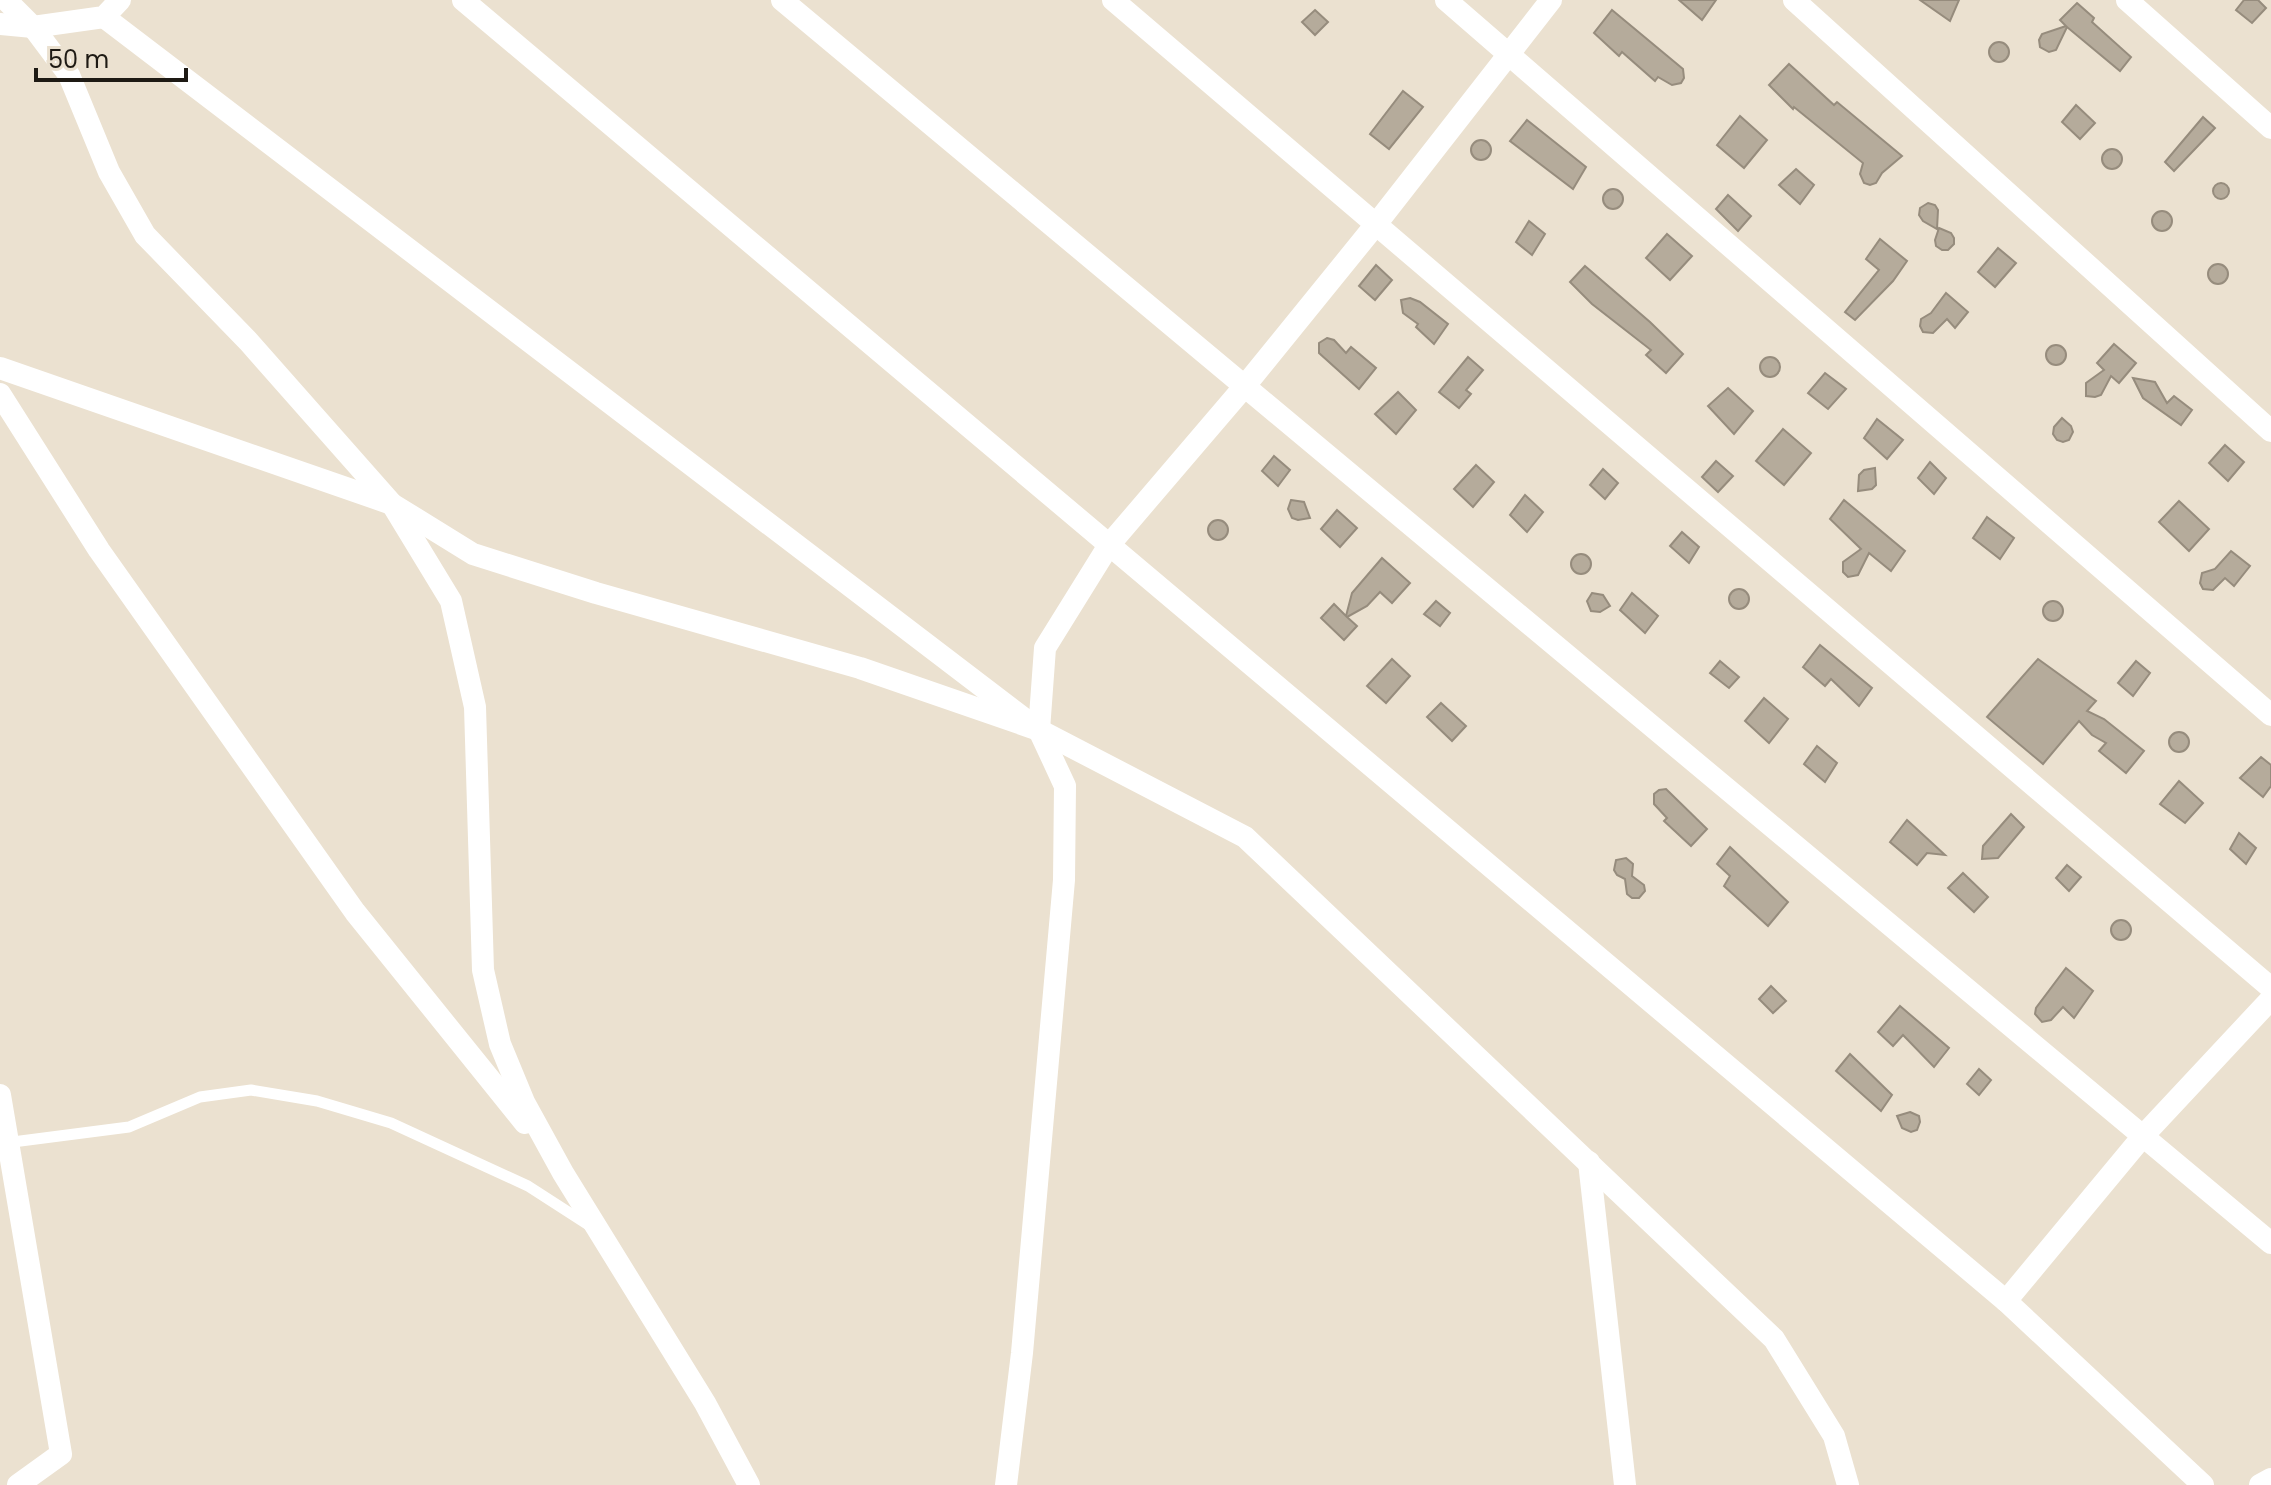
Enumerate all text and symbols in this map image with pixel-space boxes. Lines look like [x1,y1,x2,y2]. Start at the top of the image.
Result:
scale bar [36,32,186,82]
text: 50 m [48,43,109,76]

